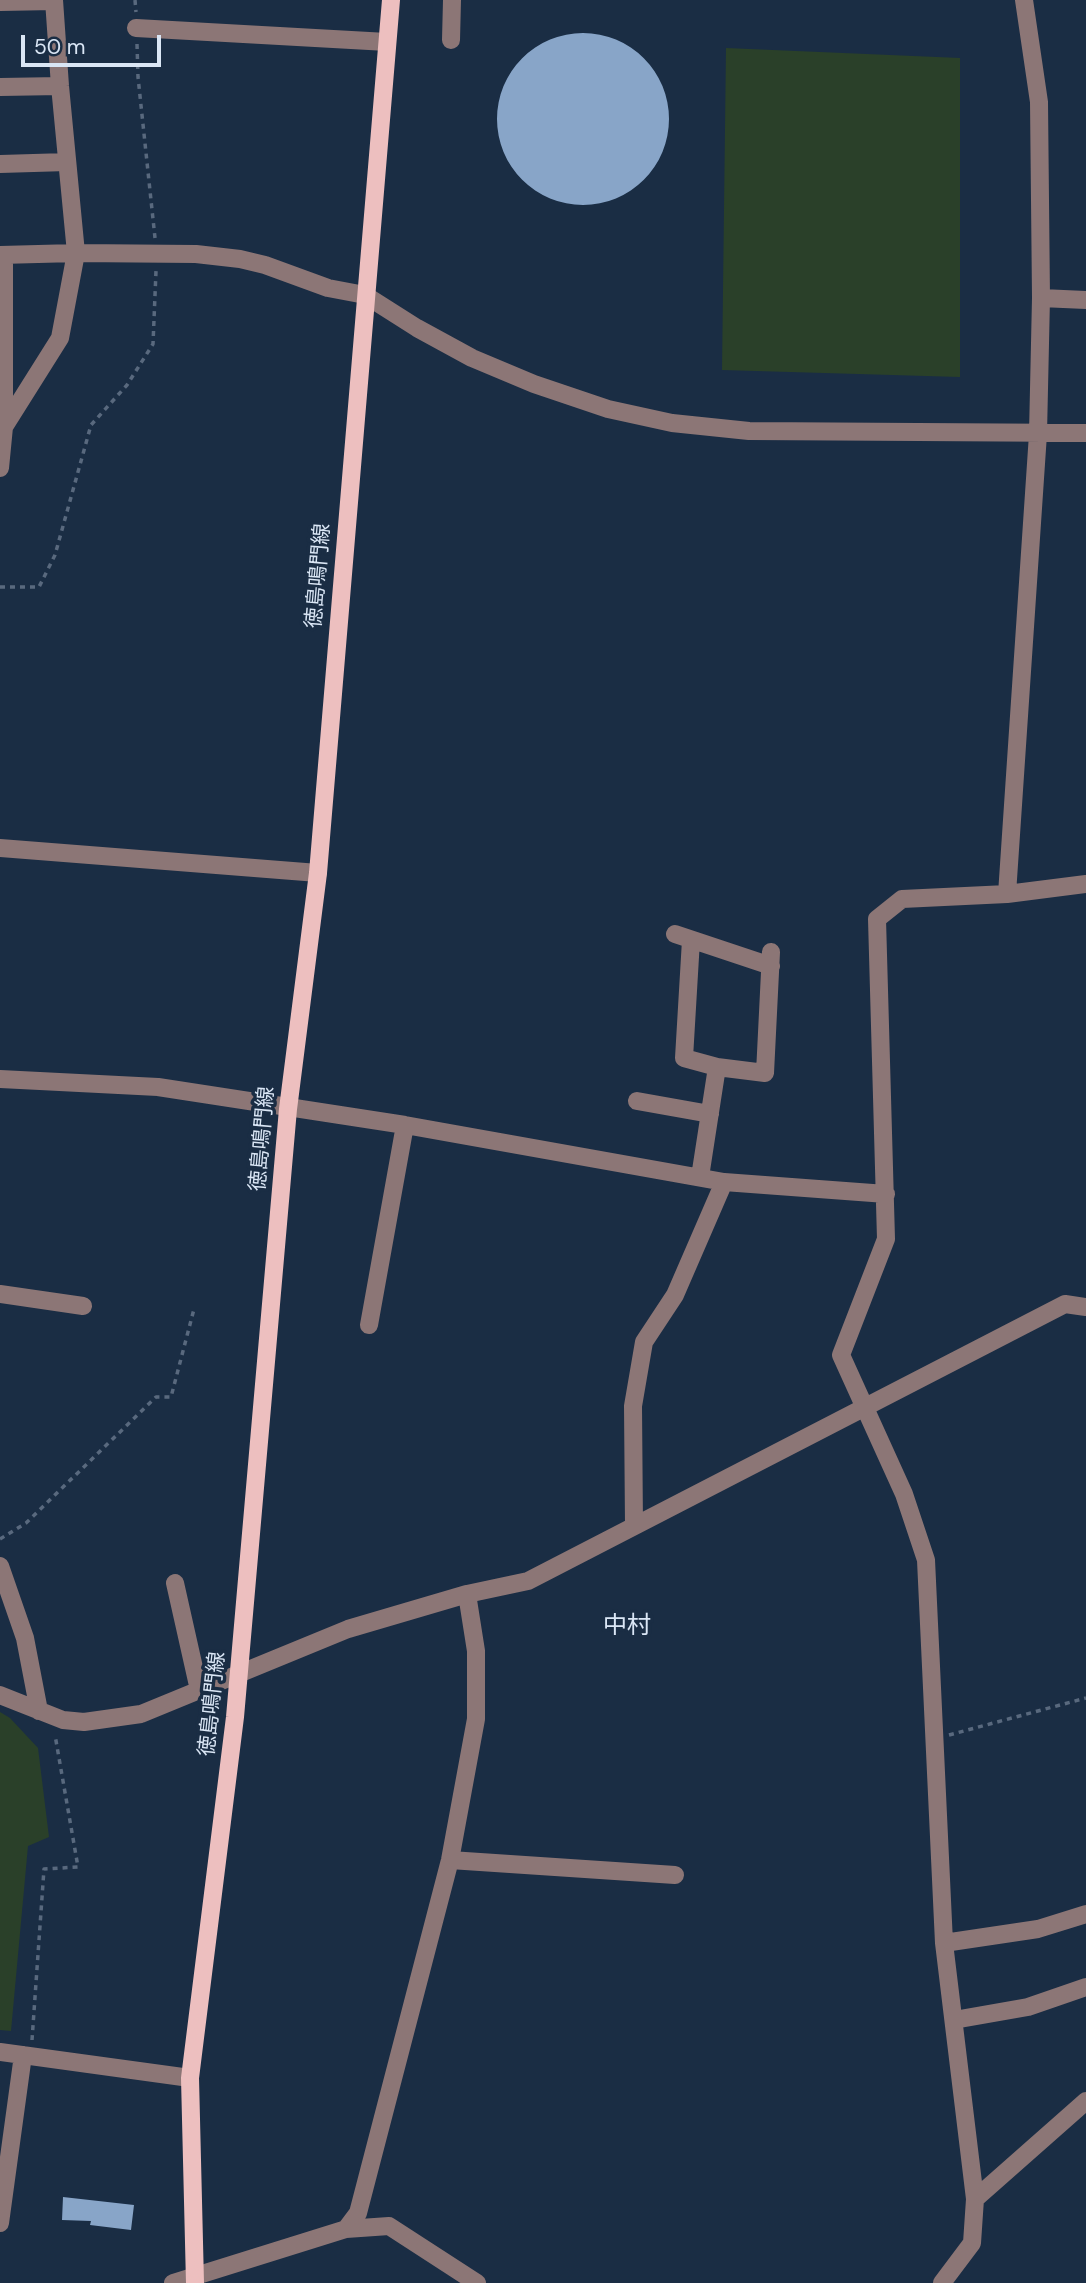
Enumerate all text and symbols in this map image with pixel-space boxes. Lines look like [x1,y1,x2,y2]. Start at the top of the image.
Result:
scale bar [24,21,164,65]
text: 50 m [34,33,85,61]
street label: 徳島鳴門線 [302,523,336,629]
street label: 徳島鳴門線 [246,1086,280,1192]
district label: 中村 [603,1613,651,1641]
street label: 徳島鳴門線 [195,1650,231,1758]

